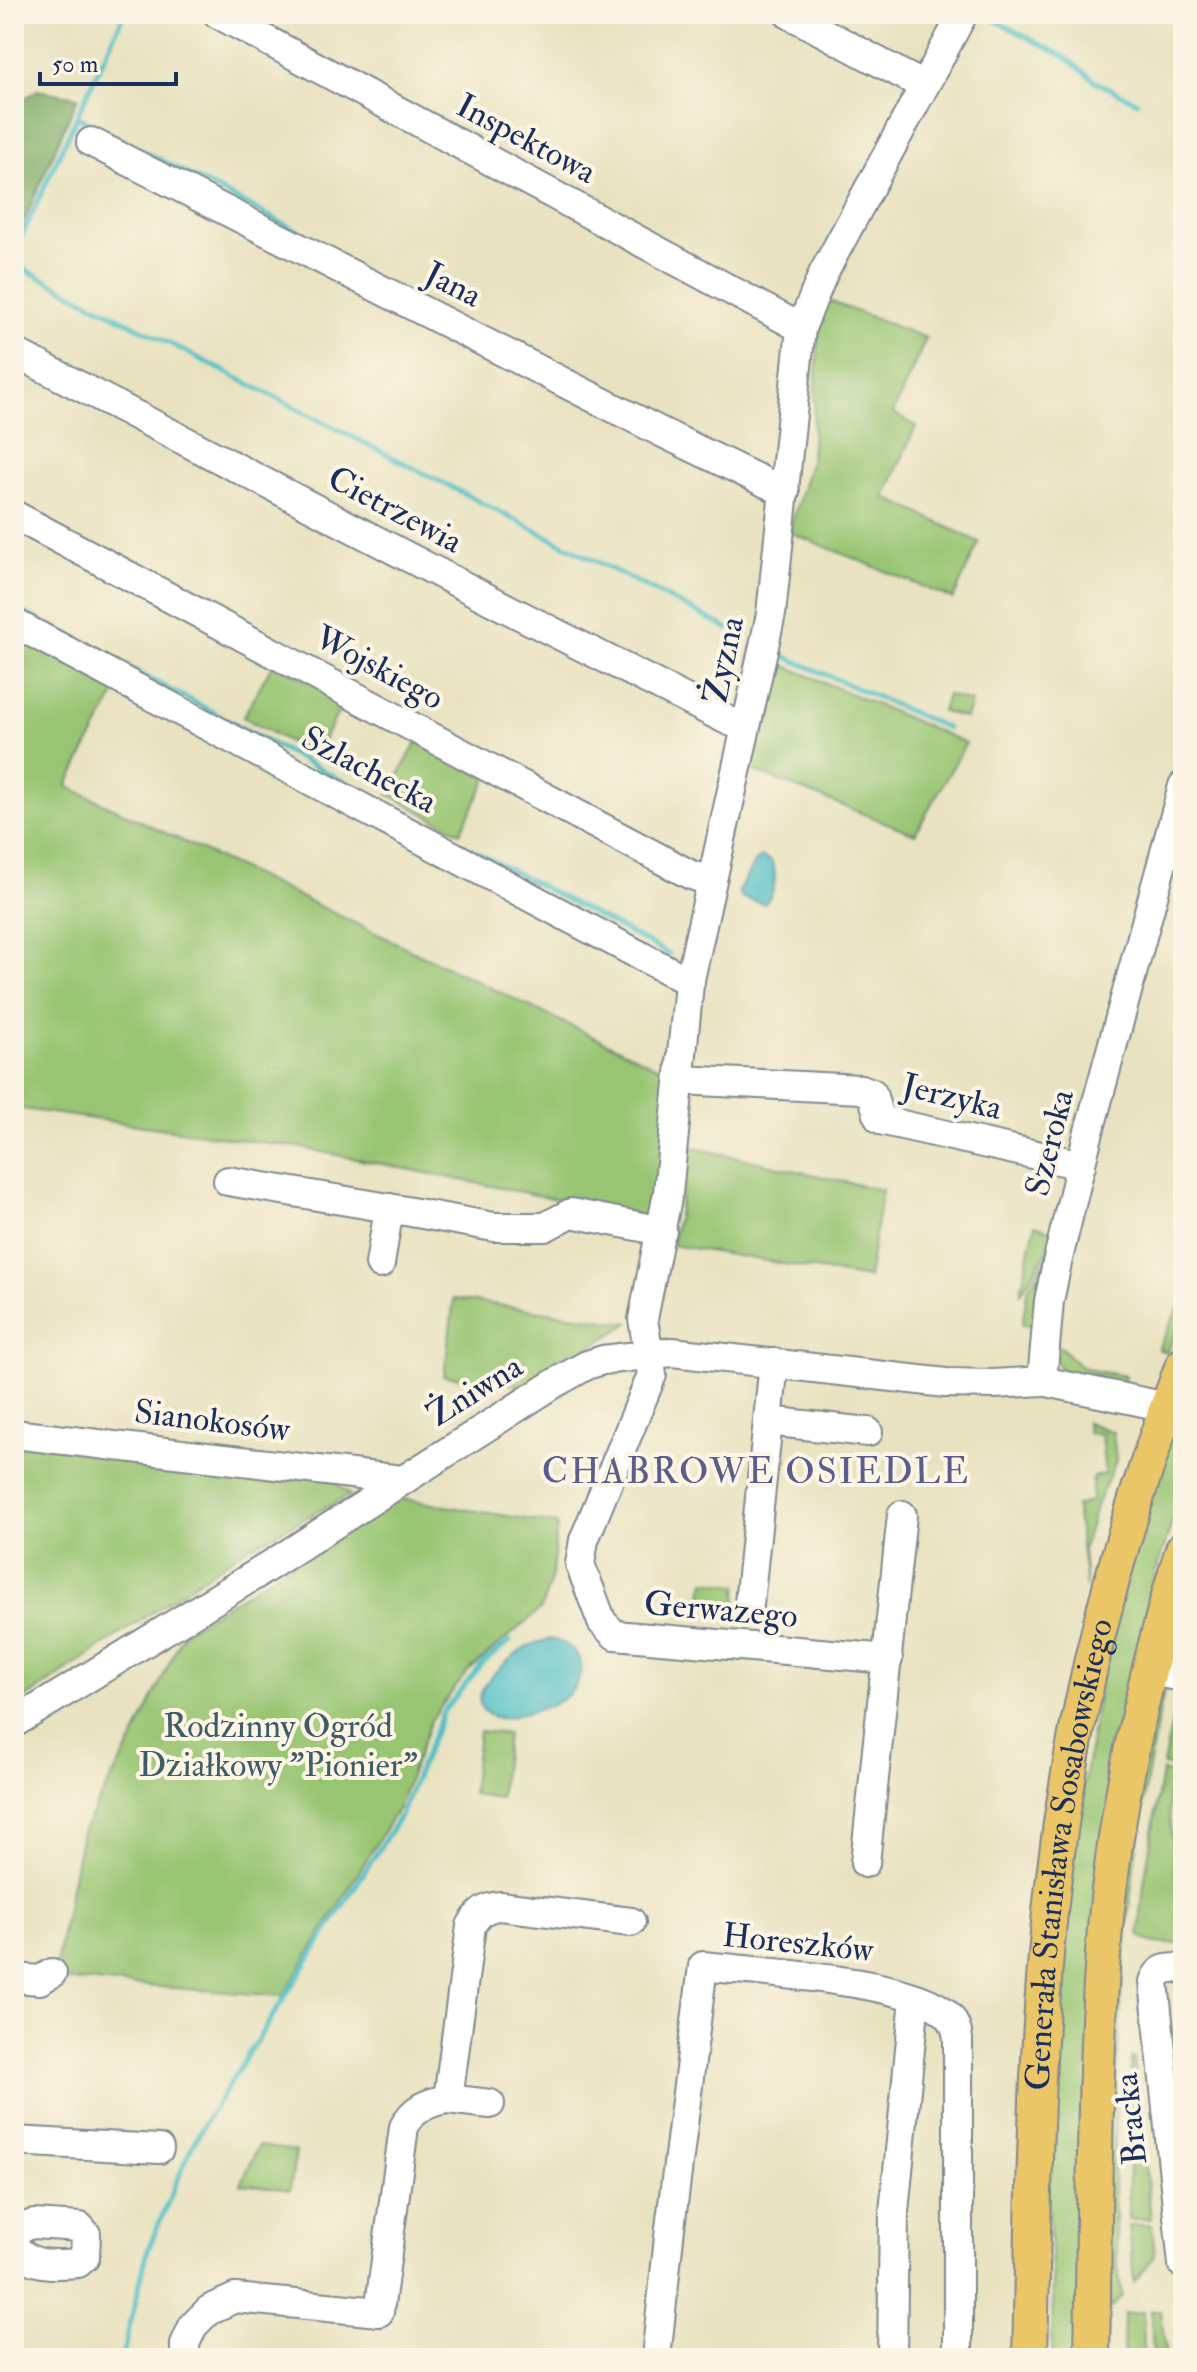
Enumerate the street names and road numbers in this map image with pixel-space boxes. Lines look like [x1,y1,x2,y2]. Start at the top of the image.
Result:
street label: Inspektowa [449,84,604,194]
street label: Jana [416,252,490,318]
street label: Cietrzewia [320,457,470,564]
street label: Żyzna [693,611,754,707]
street label: Wojskiego [306,616,451,720]
street label: Szlachecka [294,716,445,824]
street label: Jerzyka [897,1064,1007,1130]
street label: Szeroka [1016,1084,1084,1201]
street label: Żniwna [419,1344,531,1437]
street label: Sianokosów [132,1390,293,1452]
street label: Gerwazego [642,1582,800,1638]
street label: Generała Stanisława Sosabowskiego [1016,1614,1123,2091]
street label: Horeszków [720,1914,877,1972]
street label: Bracka [1105,2070,1157,2167]

